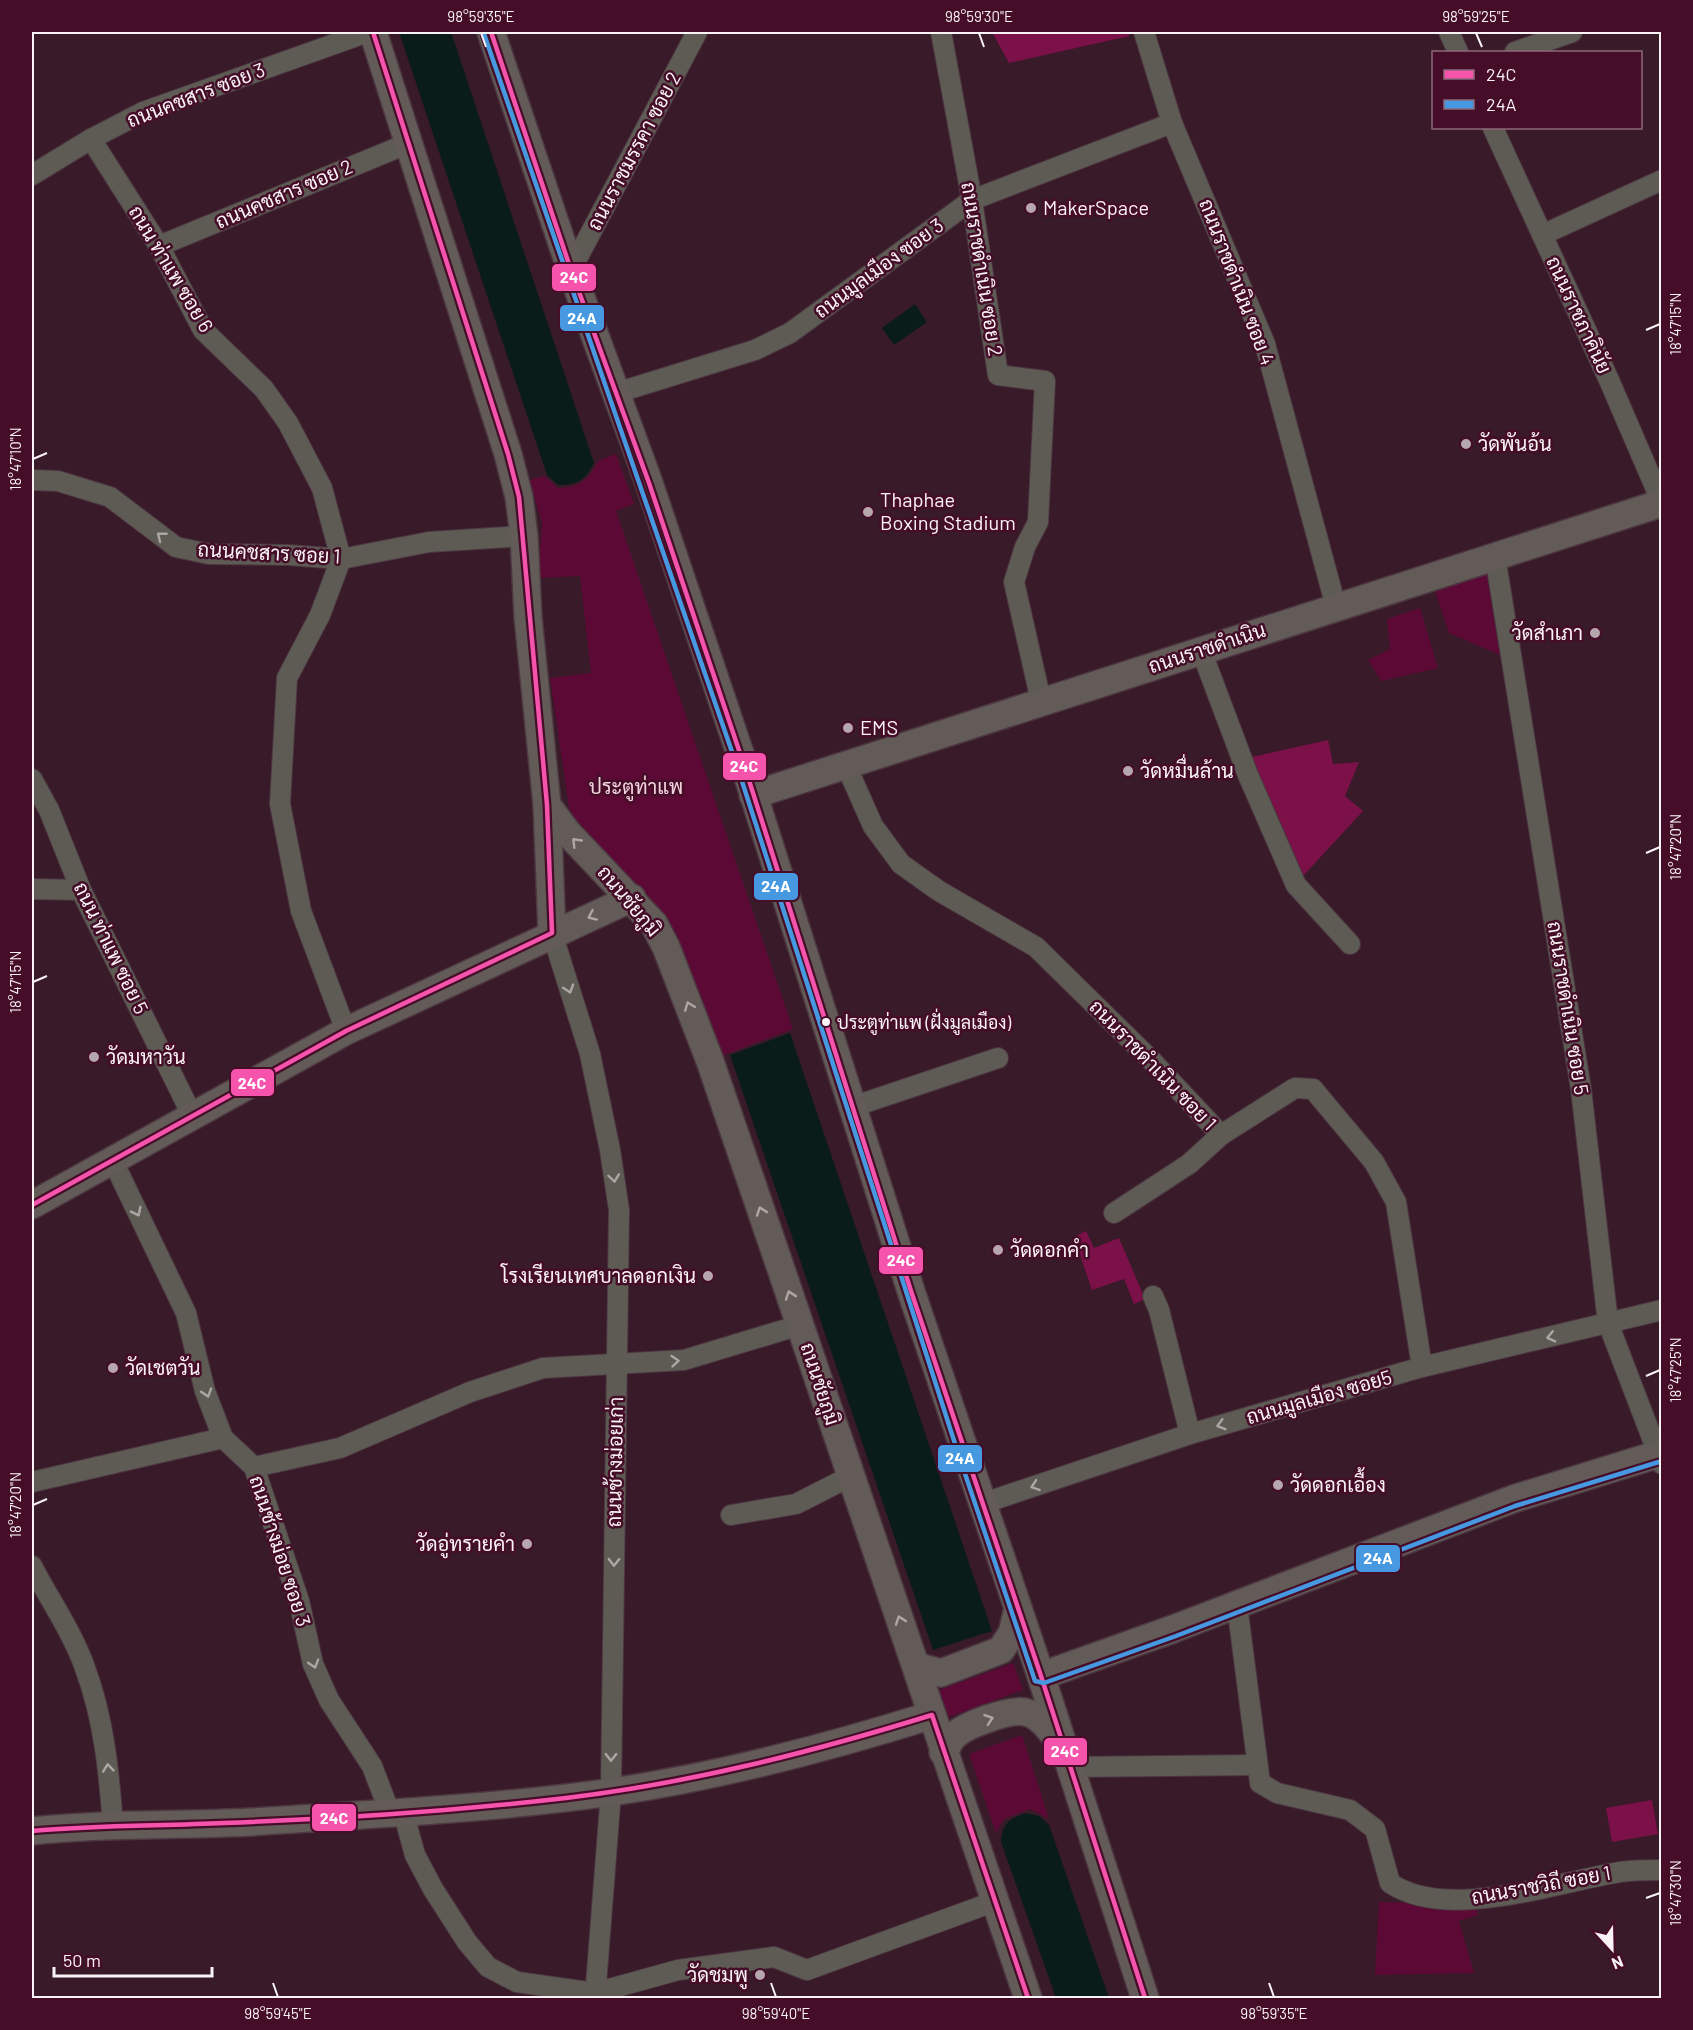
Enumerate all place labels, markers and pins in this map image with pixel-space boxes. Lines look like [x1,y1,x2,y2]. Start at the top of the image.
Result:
place label: MakerSpace [1043,195,1149,219]
marker: MakerSpace [1024,201,1038,215]
place label: วัดพันอ้น [1478,431,1552,455]
marker: วัดพันอ้น [1459,437,1473,451]
place label: Thaphae Boxing Stadium [880,487,1016,534]
marker: Thaphae Boxing Stadium [861,505,875,519]
place label: วัดสำเภา [1511,620,1583,644]
marker: วัดสำเภา [1588,626,1602,640]
place label: EMS [860,715,898,739]
marker: EMS [841,721,855,735]
place label: วัดหมื่นล้าน [1140,754,1234,782]
marker: วัดหมื่นล้าน [1121,764,1135,778]
place label: ประตูท่าแพ (ฝั่งมูลเมือง) [837,1008,1012,1036]
marker: ประตูท่าแพ (ฝั่งมูลเมือง) [820,1016,832,1028]
place label: วัดมหาวัน [106,1044,186,1068]
marker: วัดมหาวัน [87,1050,101,1064]
place label: วัดดอกคำ [1010,1237,1089,1261]
marker: วัดดอกคำ [991,1243,1005,1257]
place label: โรงเรียนเทศบาลดอกเงิน [500,1263,696,1287]
marker: โรงเรียนเทศบาลดอกเงิน [701,1269,715,1283]
place label: วัดเชตวัน [125,1355,201,1379]
marker: วัดเชตวัน [106,1361,120,1375]
place label: วัดดอกเอื้อง [1290,1467,1386,1496]
marker: วัดดอกเอื้อง [1271,1478,1285,1492]
place label: วัดอู่ทรายคำ [415,1531,515,1559]
marker: วัดอู่ทรายคำ [520,1537,534,1551]
place label: วัดชมพู [687,1962,748,1990]
marker: วัดชมพู [753,1968,767,1982]

